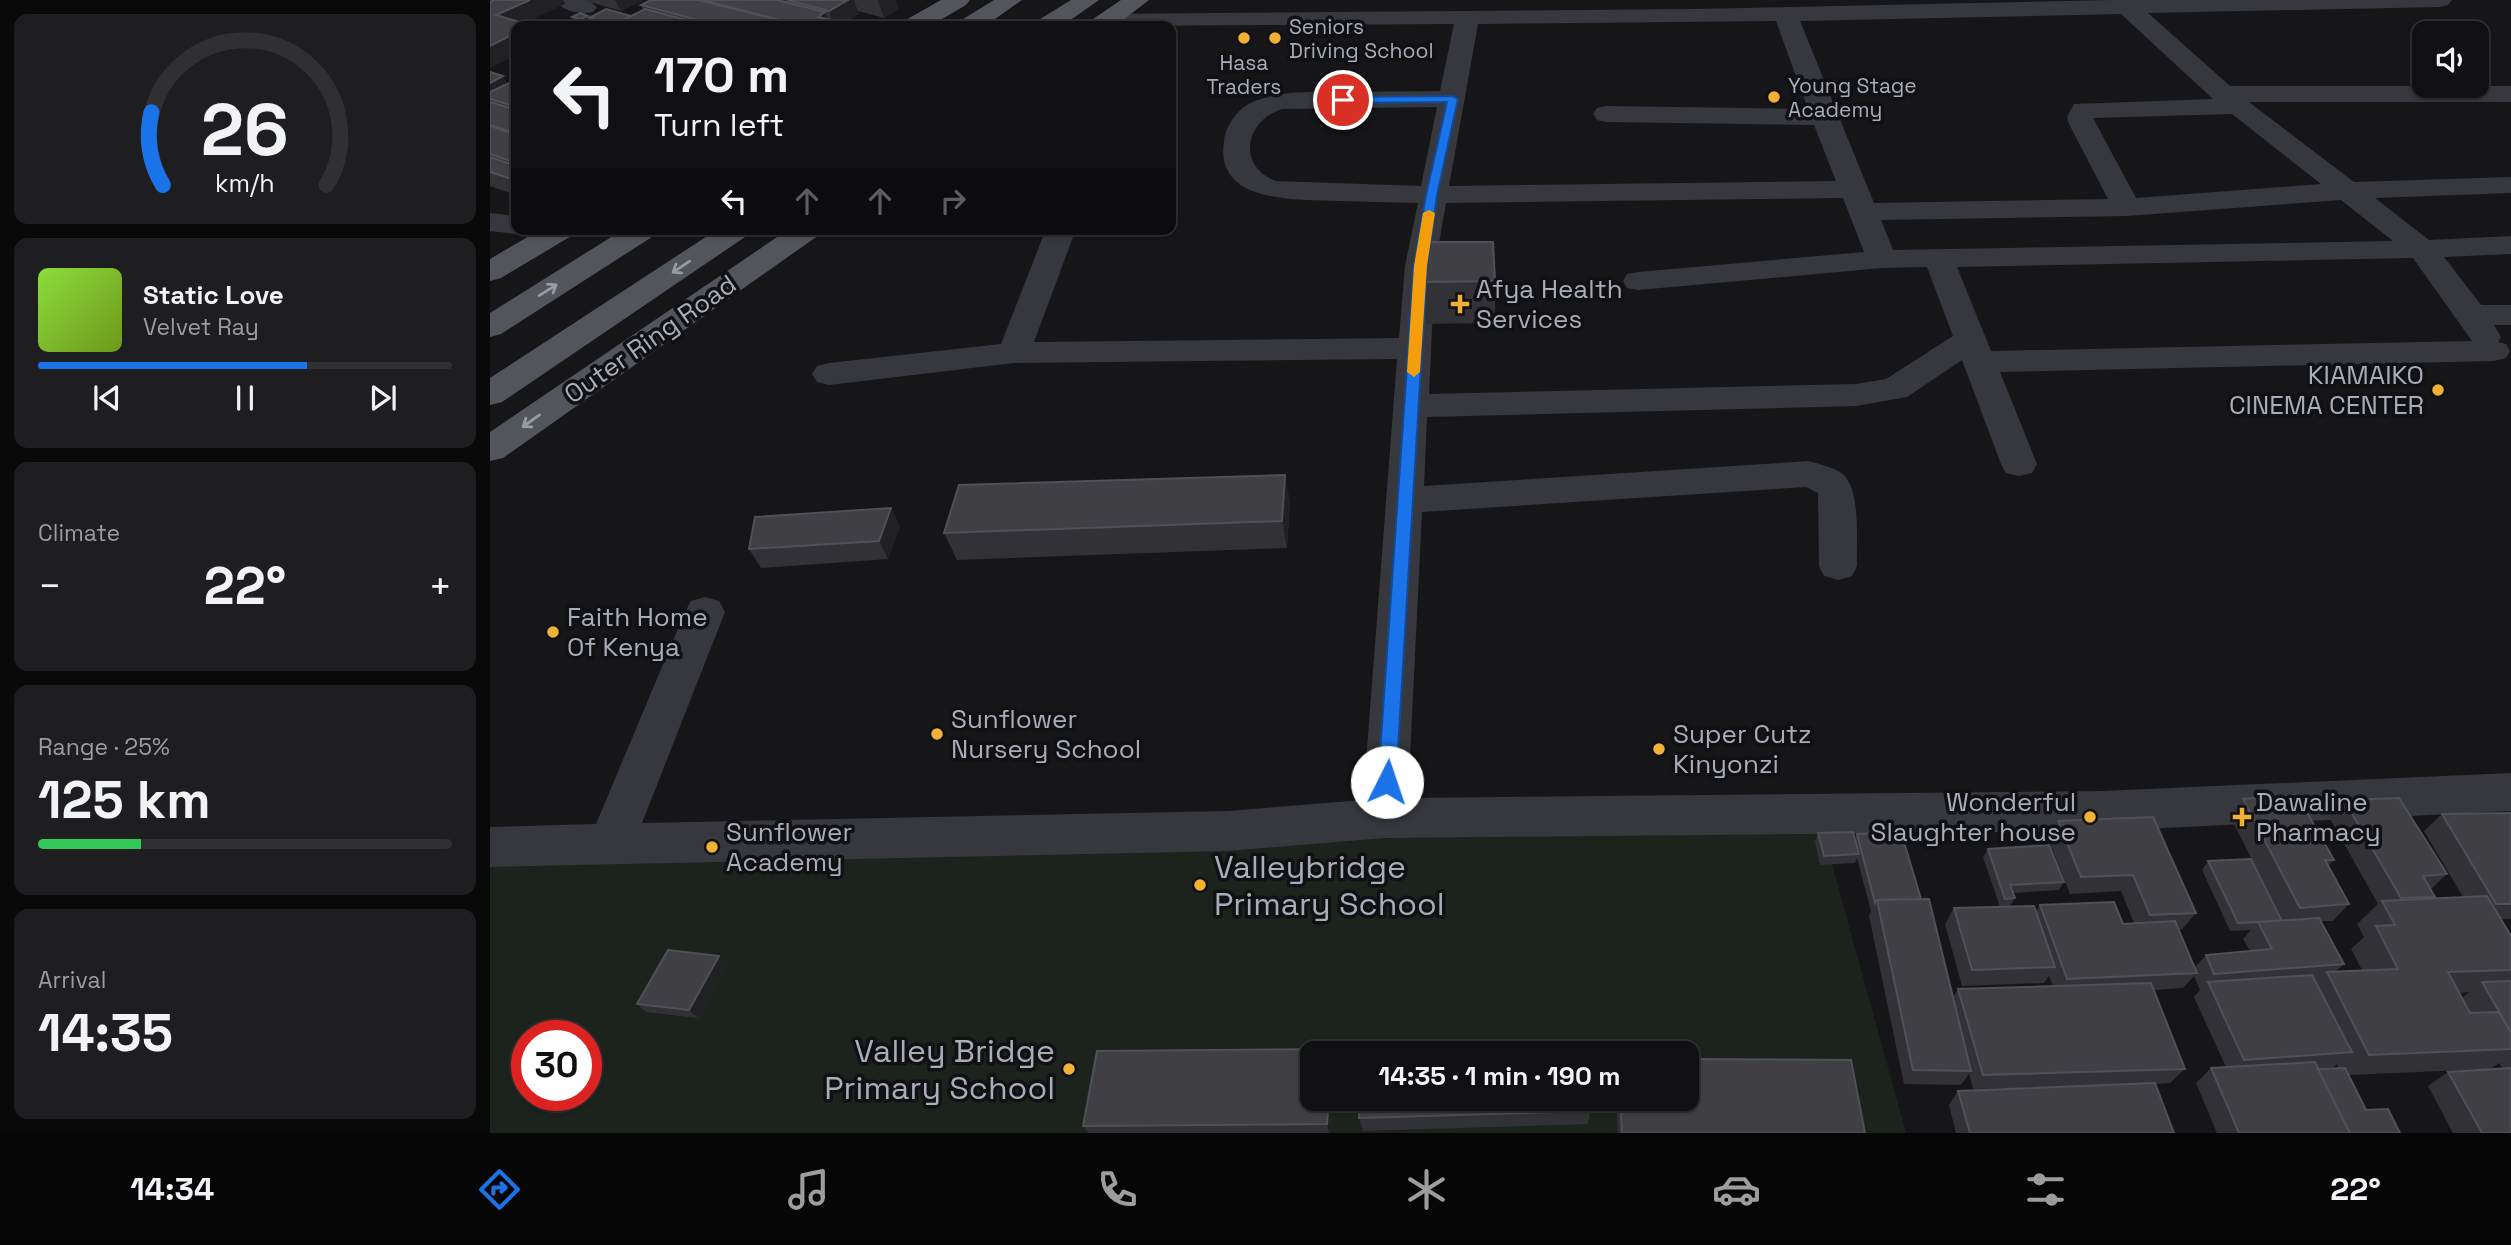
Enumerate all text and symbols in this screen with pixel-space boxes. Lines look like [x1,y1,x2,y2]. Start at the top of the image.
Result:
place label: Seniors Driving School [1289,13,1434,64]
map controls [2412,21,2489,98]
button: sound [2412,21,2489,98]
marker: Hasa Traders [1236,30,1252,46]
marker: Seniors Driving School [1267,30,1283,46]
text: 170 m [654,44,789,106]
icon: left [539,49,630,140]
place label: Hasa Traders [1207,49,1281,100]
pin [1313,70,1373,130]
place label: Young Stage Academy [1788,72,1917,123]
icon: arrive [1324,81,1362,119]
text: 26 [201,83,289,176]
marker: Young Stage Academy [1766,89,1782,105]
text: Turn left [654,105,784,145]
text: km/h [215,167,275,199]
icon: left [715,182,753,220]
icon: ahead [788,182,826,220]
icon: ahead [861,182,899,220]
icon: right [934,182,972,220]
one-way arrow [672,260,692,274]
street label: Outer Ring Road [557,267,743,411]
place label: Afya Health Services [1476,272,1623,336]
text: Static Love [143,278,284,312]
one-way arrow [537,283,557,297]
marker: Afya Health Services [1450,294,1470,314]
text: Velvet Ray [143,312,259,342]
place label: KIAMAIKO CINEMA CENTER [2229,358,2424,422]
icon: previous [88,379,126,417]
icon: pause [226,379,264,417]
icon: next [364,379,402,417]
marker: KIAMAIKO CINEMA CENTER [2430,382,2446,398]
one-way arrow [522,414,541,428]
text: Climate [38,518,120,548]
text: 22° [204,553,286,619]
text: − [38,562,62,610]
text: + [428,562,452,610]
place label: Faith Home Of Kenya [567,600,708,664]
marker: Faith Home Of Kenya [545,624,561,640]
place label: Sunflower Nursery School [951,702,1141,766]
place label: Super Cutz Kinyonzi [1673,717,1812,781]
marker: Sunflower Nursery School [929,726,945,742]
text: Range · 25% [38,732,170,762]
marker: Super Cutz Kinyonzi [1651,741,1667,757]
position arrow [1350,745,1424,819]
text: 125 km [38,767,211,833]
place label: Wonderful Slaughter house [1871,785,2076,849]
place label: Dawaline Pharmacy [2256,785,2381,849]
marker: Wonderful Slaughter house [2082,809,2098,825]
marker: Dawaline Pharmacy [2234,809,2250,825]
place label: Sunflower Academy [726,815,852,879]
marker: Sunflower Academy [704,839,720,855]
place label: Valleybridge Primary School [1214,847,1445,924]
marker: Valleybridge Primary School [1192,877,1208,893]
text: Arrival [38,965,106,995]
text: 14:35 [38,1000,173,1066]
speed limit sign: 30 [511,1020,602,1111]
place label: Valley Bridge Primary School [824,1031,1055,1108]
text: 14:35 · 1 min · 190 m [1378,1059,1621,1093]
marker: Valley Bridge Primary School [1061,1061,1077,1077]
icon: directions [475,1165,524,1214]
icon: music [784,1165,833,1214]
icon: phone [1093,1165,1142,1214]
icon: climate [1402,1165,1451,1214]
icon: car [1712,1165,1761,1214]
icon: filters [2021,1165,2070,1214]
text: 14:34 [130,1169,214,1209]
text: 22° [2330,1169,2381,1209]

